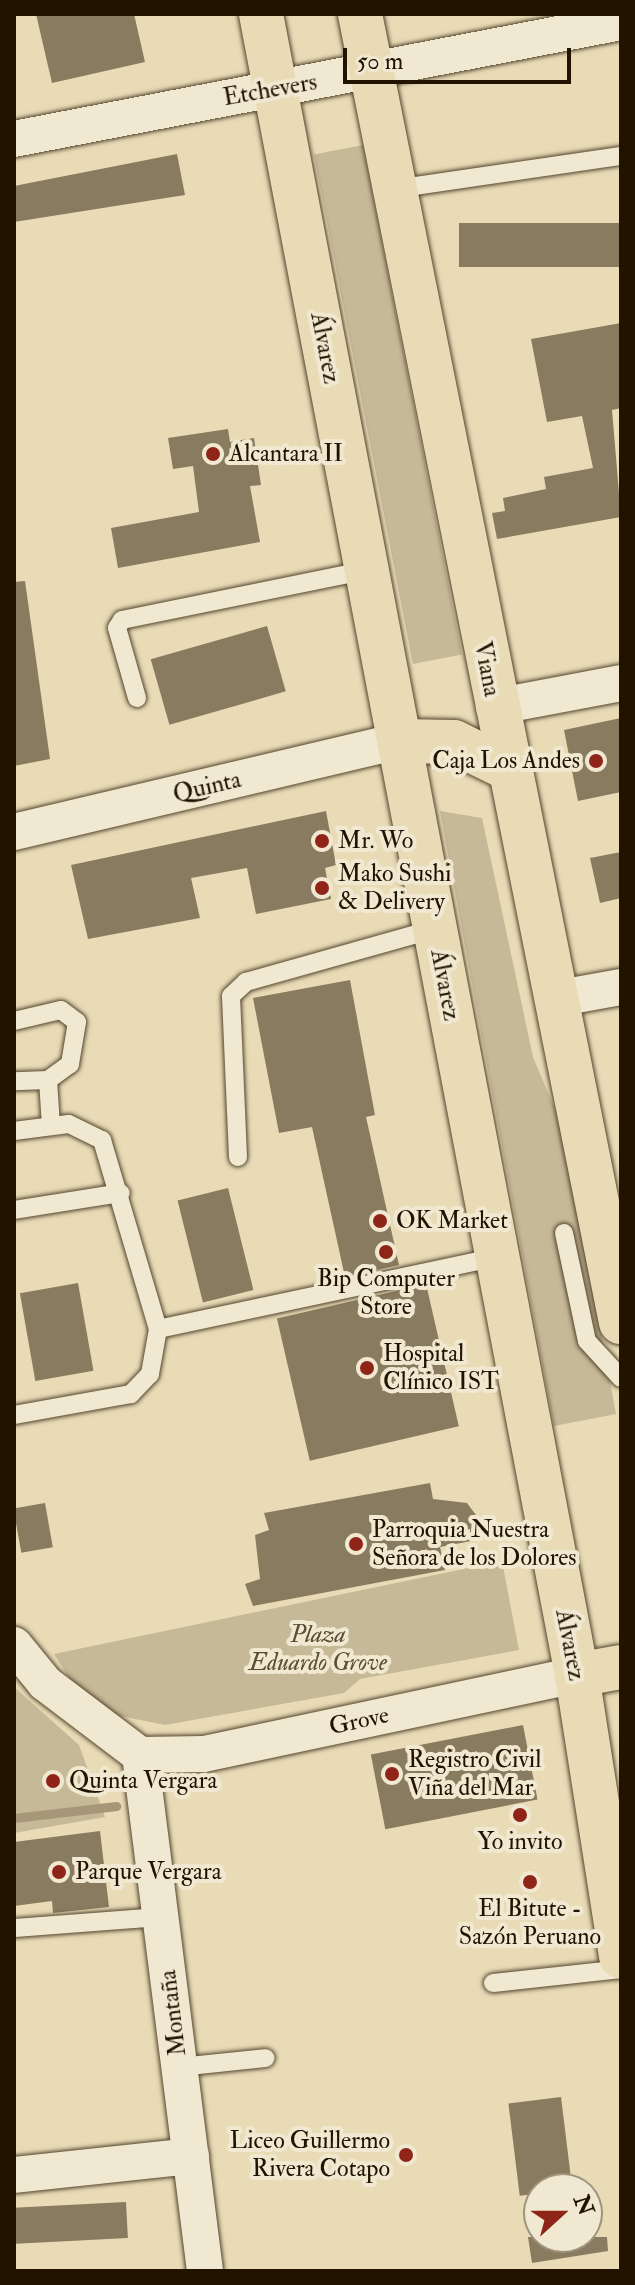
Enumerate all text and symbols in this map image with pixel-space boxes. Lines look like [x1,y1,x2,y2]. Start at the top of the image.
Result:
scale bar [347,32,575,82]
text: 50 m [357,46,403,77]
street label: Etchevers [221,68,319,112]
street label: Álvarez [304,310,346,386]
place label: Alcantara II [229,440,343,468]
marker: Alcantara II [204,445,222,463]
street label: Viana [468,639,506,699]
place label: Caja Los Andes [432,747,580,775]
marker: Caja Los Andes [587,752,605,770]
street label: Quinta [170,765,244,809]
place label: Mr. Wo [338,827,413,855]
marker: Mr. Wo [313,832,331,850]
place label: Mako Sushi & Delivery [338,860,451,916]
marker: Mako Sushi & Delivery [313,879,331,897]
street label: Álvarez [424,947,466,1023]
place label: OK Market [396,1207,508,1235]
marker: OK Market [371,1212,389,1230]
marker: Bip Computer Store [377,1243,395,1261]
place label: Bip Computer Store [317,1265,455,1321]
place label: Hospital Clínico IST [383,1340,499,1396]
marker: Hospital Clínico IST [358,1359,376,1377]
place label: Parroquia Nuestra Señora de los Dolores [372,1516,577,1572]
marker: Parroquia Nuestra Señora de los Dolores [347,1535,365,1553]
street label: Álvarez [549,1607,591,1683]
park label: Plaza Eduardo Grove [249,1621,387,1677]
street label: Grove [326,1701,392,1741]
place label: Registro Civil Viña del Mar [408,1746,541,1802]
marker: Registro Civil Viña del Mar [383,1765,401,1783]
place label: Quinta Vergara [69,1767,217,1795]
marker: Quinta Vergara [44,1772,62,1790]
marker: Yo invito [511,1806,529,1824]
place label: Yo invito [477,1828,563,1856]
place label: Parque Vergara [75,1858,222,1886]
marker: Parque Vergara [50,1863,68,1881]
marker: El Bitute - Sazón Peruano [521,1873,539,1891]
place label: El Bitute - Sazón Peruano [459,1895,601,1951]
street label: Montaña [153,1968,193,2058]
place label: Liceo Guillermo Rivera Cotapo [230,2127,390,2183]
marker: Liceo Guillermo Rivera Cotapo [397,2146,415,2164]
north arrow [523,2173,603,2253]
text: N [567,2191,600,2219]

